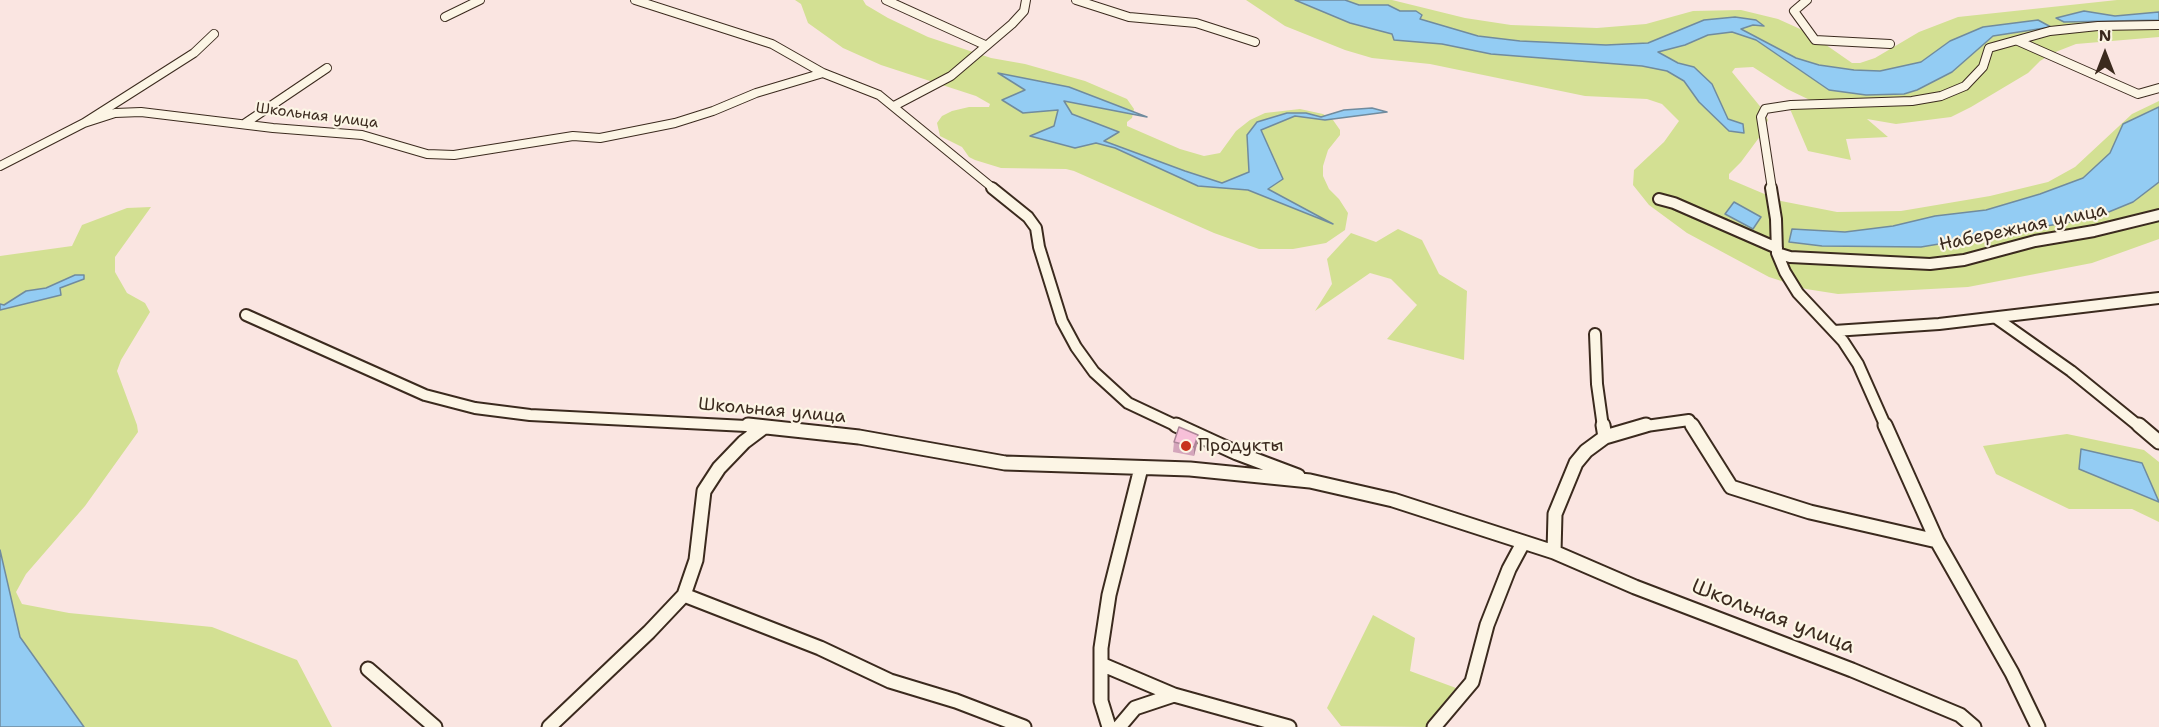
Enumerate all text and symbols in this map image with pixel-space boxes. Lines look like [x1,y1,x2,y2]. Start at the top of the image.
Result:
north arrow [2075,24,2135,84]
text: N [2099,25,2111,46]
street label: Школьная улица [255,100,379,132]
street label: Набережная улица [1937,200,2109,256]
street label: Школьная улица [697,394,847,428]
place label: Продукты [1198,435,1284,457]
marker: Продукты [1179,439,1193,453]
street label: Школьная улица [1688,574,1858,660]

